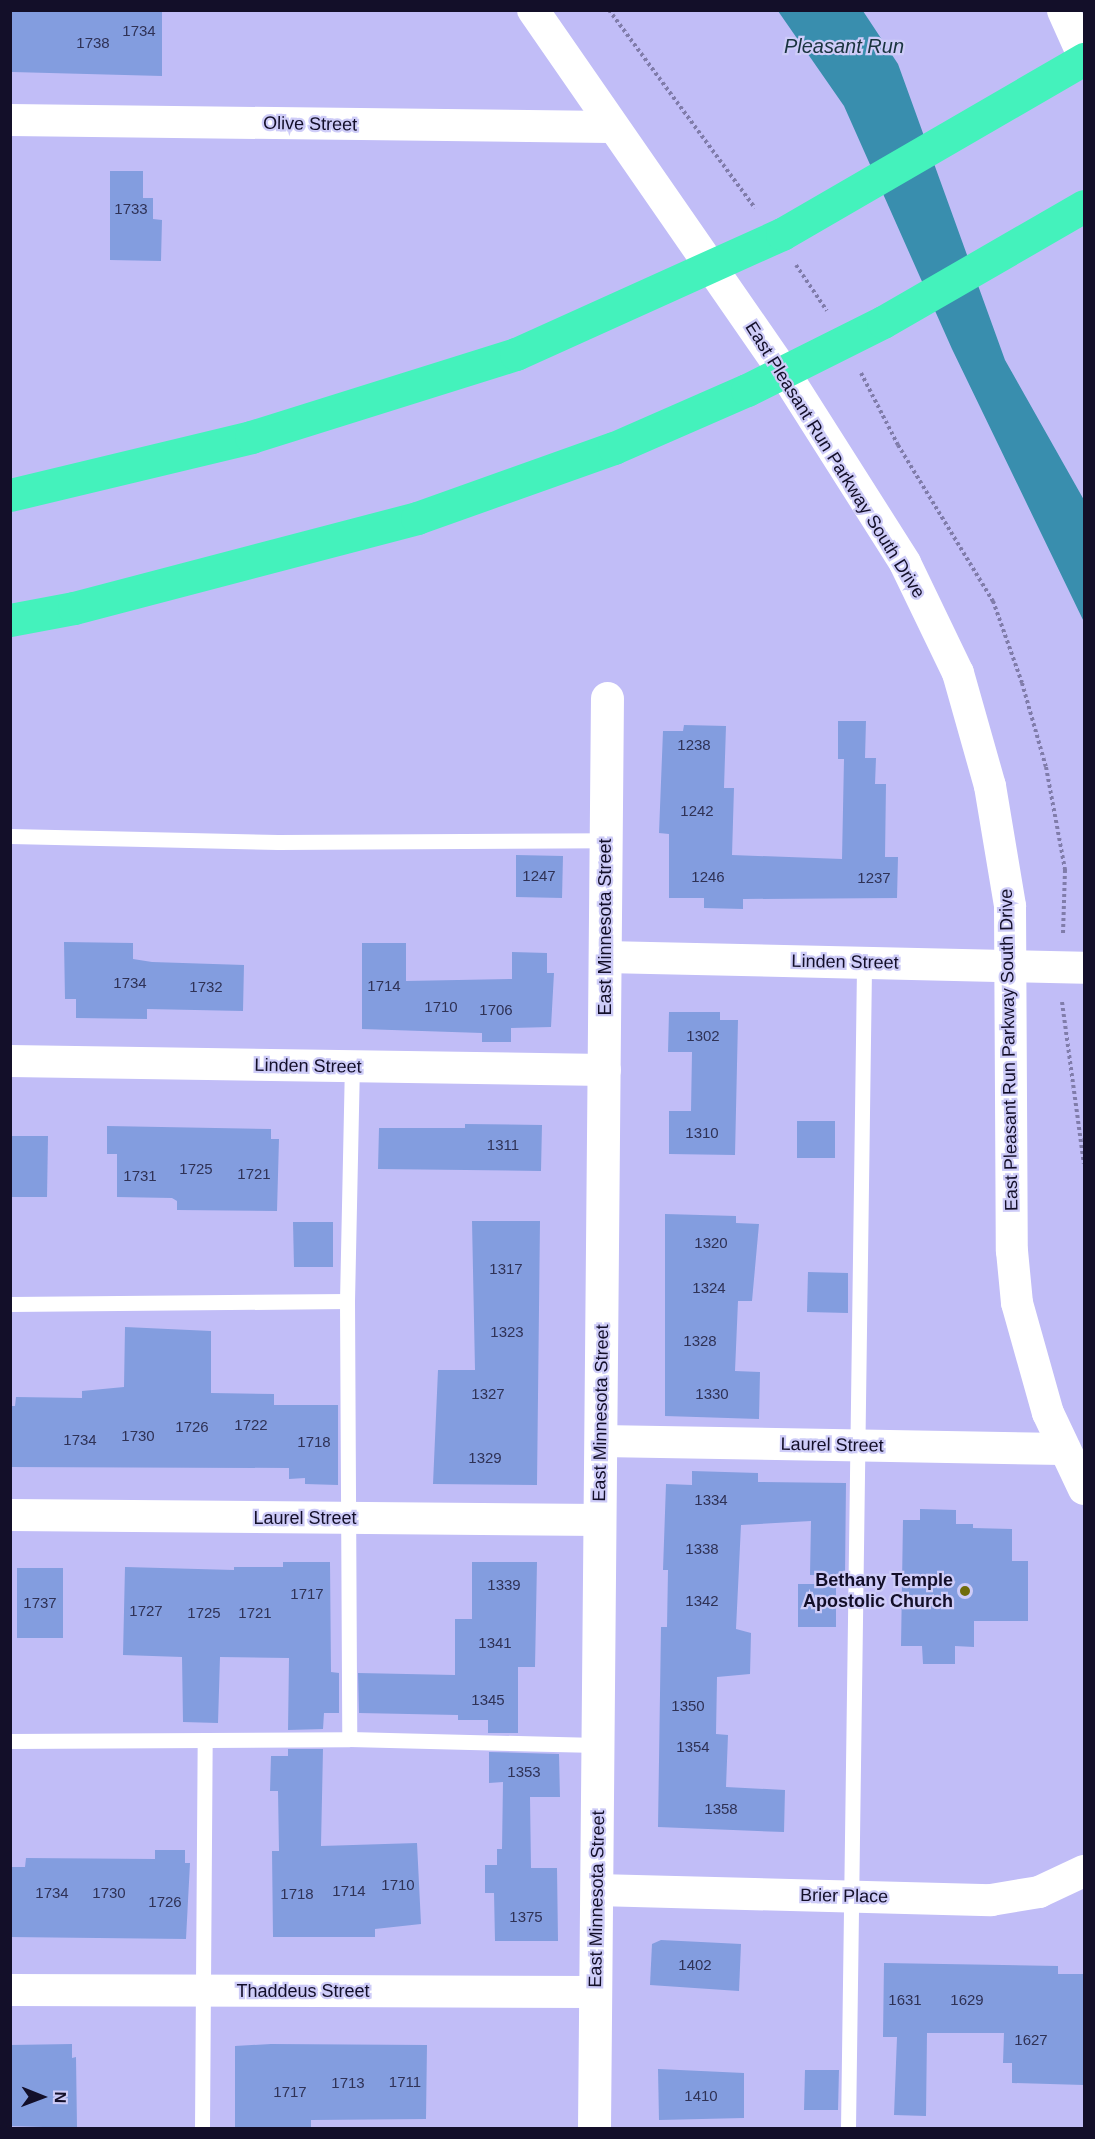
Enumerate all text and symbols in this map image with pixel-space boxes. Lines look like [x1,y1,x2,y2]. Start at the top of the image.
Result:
house number: 1734 [122,22,156,40]
house number: 1738 [76,34,110,52]
water label: Pleasant Run [784,34,904,58]
street label: Olive Street [263,112,357,136]
house number: 1733 [114,200,148,218]
street label: East Pleasant Run Parkway South Drive [740,318,930,602]
house number: 1238 [677,736,711,754]
house number: 1242 [680,802,714,820]
street label: East Minnesota Street [594,838,616,1016]
house number: 1247 [522,867,556,885]
house number: 1246 [691,868,725,886]
house number: 1237 [857,869,891,887]
street label: East Pleasant Run Parkway South Drive [995,889,1023,1211]
street label: Linden Street [791,950,899,974]
house number: 1734 [113,974,147,992]
house number: 1714 [367,977,401,995]
house number: 1732 [189,978,223,996]
house number: 1710 [424,998,458,1016]
house number: 1706 [479,1001,513,1019]
house number: 1302 [686,1027,720,1045]
street label: Linden Street [254,1054,362,1078]
house number: 1310 [685,1124,719,1142]
house number: 1311 [487,1136,519,1154]
house number: 1725 [179,1160,213,1178]
house number: 1721 [237,1165,271,1183]
house number: 1731 [123,1167,157,1185]
house number: 1320 [694,1234,728,1252]
house number: 1317 [489,1260,523,1278]
house number: 1324 [692,1279,726,1297]
house number: 1323 [490,1323,524,1341]
street label: East Minnesota Street [589,1324,613,1502]
house number: 1328 [683,1332,717,1350]
house number: 1327 [471,1385,505,1403]
house number: 1330 [695,1385,729,1403]
house number: 1722 [234,1416,268,1434]
house number: 1726 [175,1418,209,1436]
house number: 1730 [121,1427,155,1445]
house number: 1734 [63,1431,97,1449]
house number: 1718 [297,1433,331,1451]
street label: Laurel Street [780,1433,884,1457]
house number: 1329 [468,1449,502,1467]
house number: 1334 [694,1491,728,1509]
street label: Laurel Street [253,1507,357,1529]
house number: 1338 [685,1540,719,1558]
place label: Bethany Temple Apostolic Church [803,1570,953,1612]
house number: 1339 [487,1576,521,1594]
marker: Bethany Temple Apostolic Church [958,1584,972,1598]
house number: 1717 [290,1585,324,1603]
house number: 1342 [685,1592,719,1610]
house number: 1737 [23,1594,57,1612]
house number: 1727 [129,1602,163,1620]
house number: 1725 [187,1604,221,1622]
house number: 1721 [238,1604,272,1622]
house number: 1341 [478,1634,512,1652]
house number: 1345 [471,1691,505,1709]
house number: 1350 [671,1697,705,1715]
house number: 1354 [676,1738,710,1756]
house number: 1353 [507,1763,541,1781]
house number: 1358 [704,1800,738,1818]
street label: East Minnesota Street [585,1810,609,1988]
house number: 1710 [381,1876,415,1894]
house number: 1714 [332,1882,366,1900]
house number: 1734 [35,1884,69,1902]
house number: 1730 [92,1884,126,1902]
street label: Brier Place [800,1884,888,1908]
house number: 1718 [280,1885,314,1903]
house number: 1726 [148,1893,182,1911]
house number: 1375 [509,1908,543,1926]
house number: 1402 [678,1956,712,1974]
street label: Thaddeus Street [236,1980,370,2002]
house number: 1631 [888,1991,922,2009]
house number: 1629 [950,1991,984,2009]
house number: 1627 [1014,2031,1048,2049]
north arrow [12,2067,72,2127]
house number: 1711 [389,2073,421,2091]
house number: 1713 [331,2074,365,2092]
house number: 1717 [273,2083,307,2101]
house number: 1410 [684,2087,718,2105]
text: N [52,2091,69,2103]

